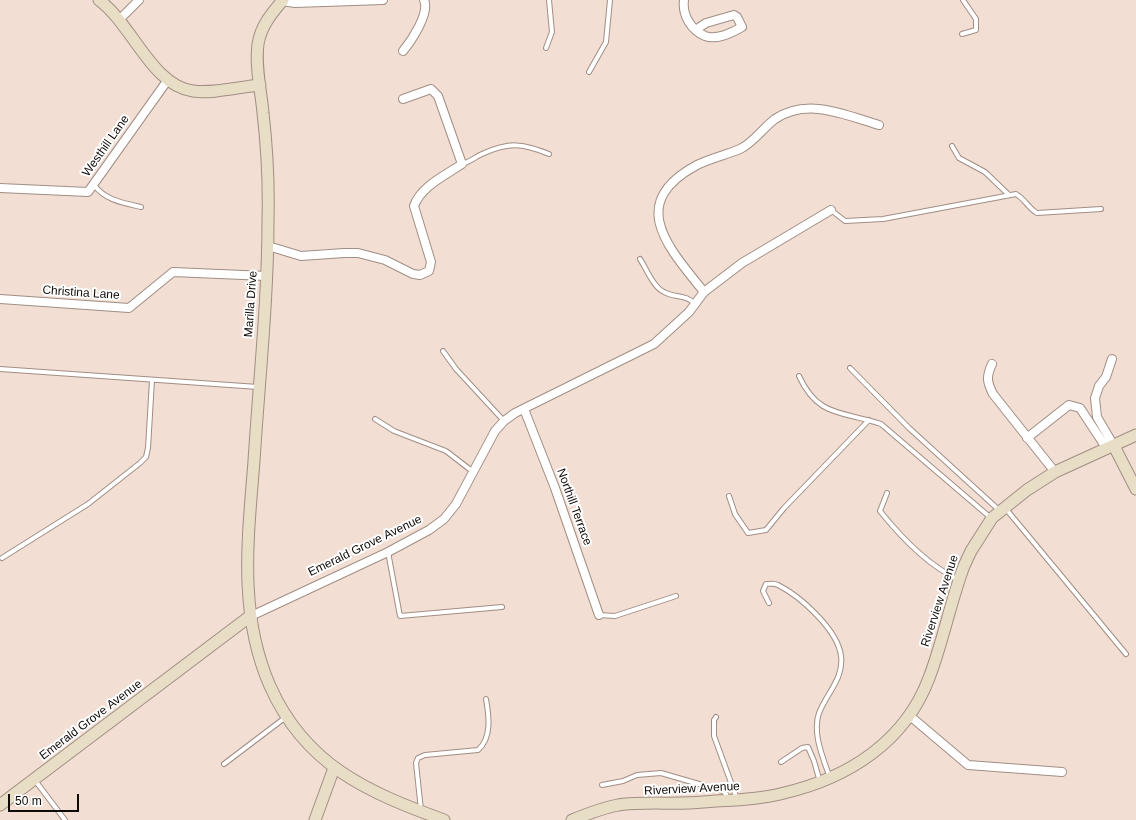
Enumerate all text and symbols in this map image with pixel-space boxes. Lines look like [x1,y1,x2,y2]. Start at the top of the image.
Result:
street label: Westhill Lane [80,112,132,180]
street label: Marilla Drive [241,270,261,338]
street label: Christina Lane [42,283,120,303]
street label: Northill Terrace [553,467,595,547]
street label: Emerald Grove Avenue [306,512,424,580]
street label: Riverview Avenue [918,553,962,649]
street label: Emerald Grove Avenue [37,677,145,763]
street label: Riverview Avenue [644,779,740,799]
scale bar [10,786,81,812]
text: 50 m [15,794,42,808]

